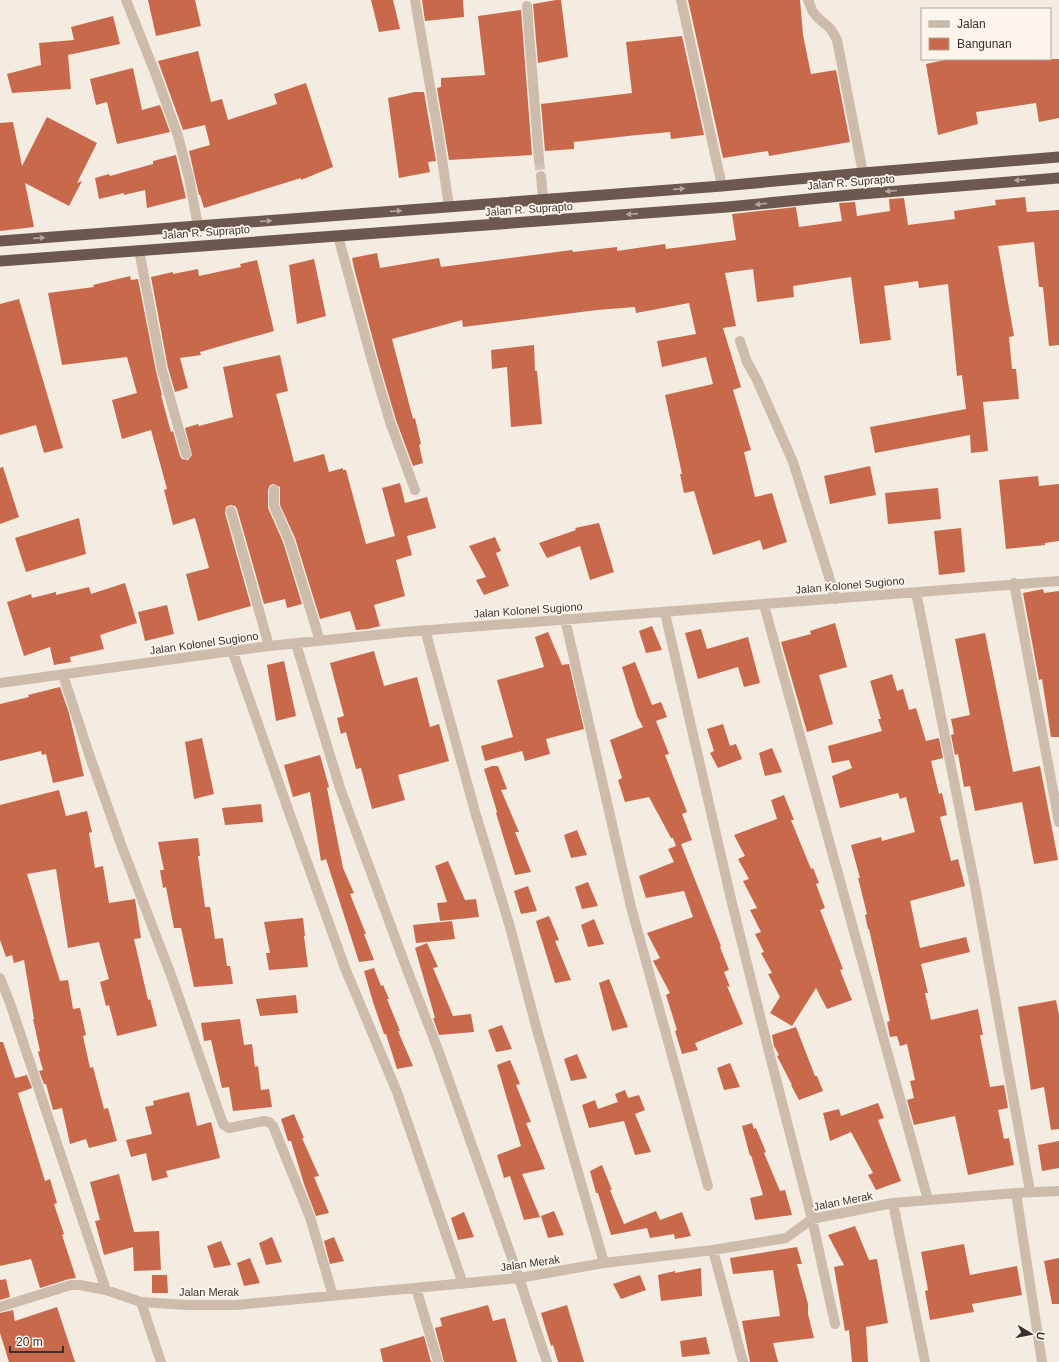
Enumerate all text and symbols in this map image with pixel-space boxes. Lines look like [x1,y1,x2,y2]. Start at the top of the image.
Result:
legend [921,8,1051,60]
text: Jalan [957,17,986,31]
text: Bangunan [957,37,1012,51]
street label: Jalan R. Suprapto [807,172,895,192]
one-way arrow [1014,177,1026,184]
one-way arrow [673,186,685,193]
one-way arrow [885,188,897,194]
street label: Jalan R. Suprapto [485,200,573,218]
one-way arrow [755,201,767,207]
one-way arrow [390,207,402,214]
one-way arrow [626,211,638,218]
one-way arrow [260,217,272,224]
street label: Jalan R. Suprapto [162,223,250,241]
one-way arrow [33,235,45,241]
street label: Jalan Kolonel Sugiono [795,574,905,596]
street label: Jalan Kolonel Sugiono [473,600,583,620]
street label: Jalan Kolonel Sugiono [149,629,259,657]
street label: Jalan Merak [812,1189,874,1213]
street label: Jalan Merak [499,1253,561,1273]
street label: Jalan Merak [179,1286,239,1298]
north arrow [1011,1314,1051,1354]
scale bar [10,1328,63,1354]
text: U [1034,1331,1047,1341]
text: 20 m [16,1335,43,1349]

